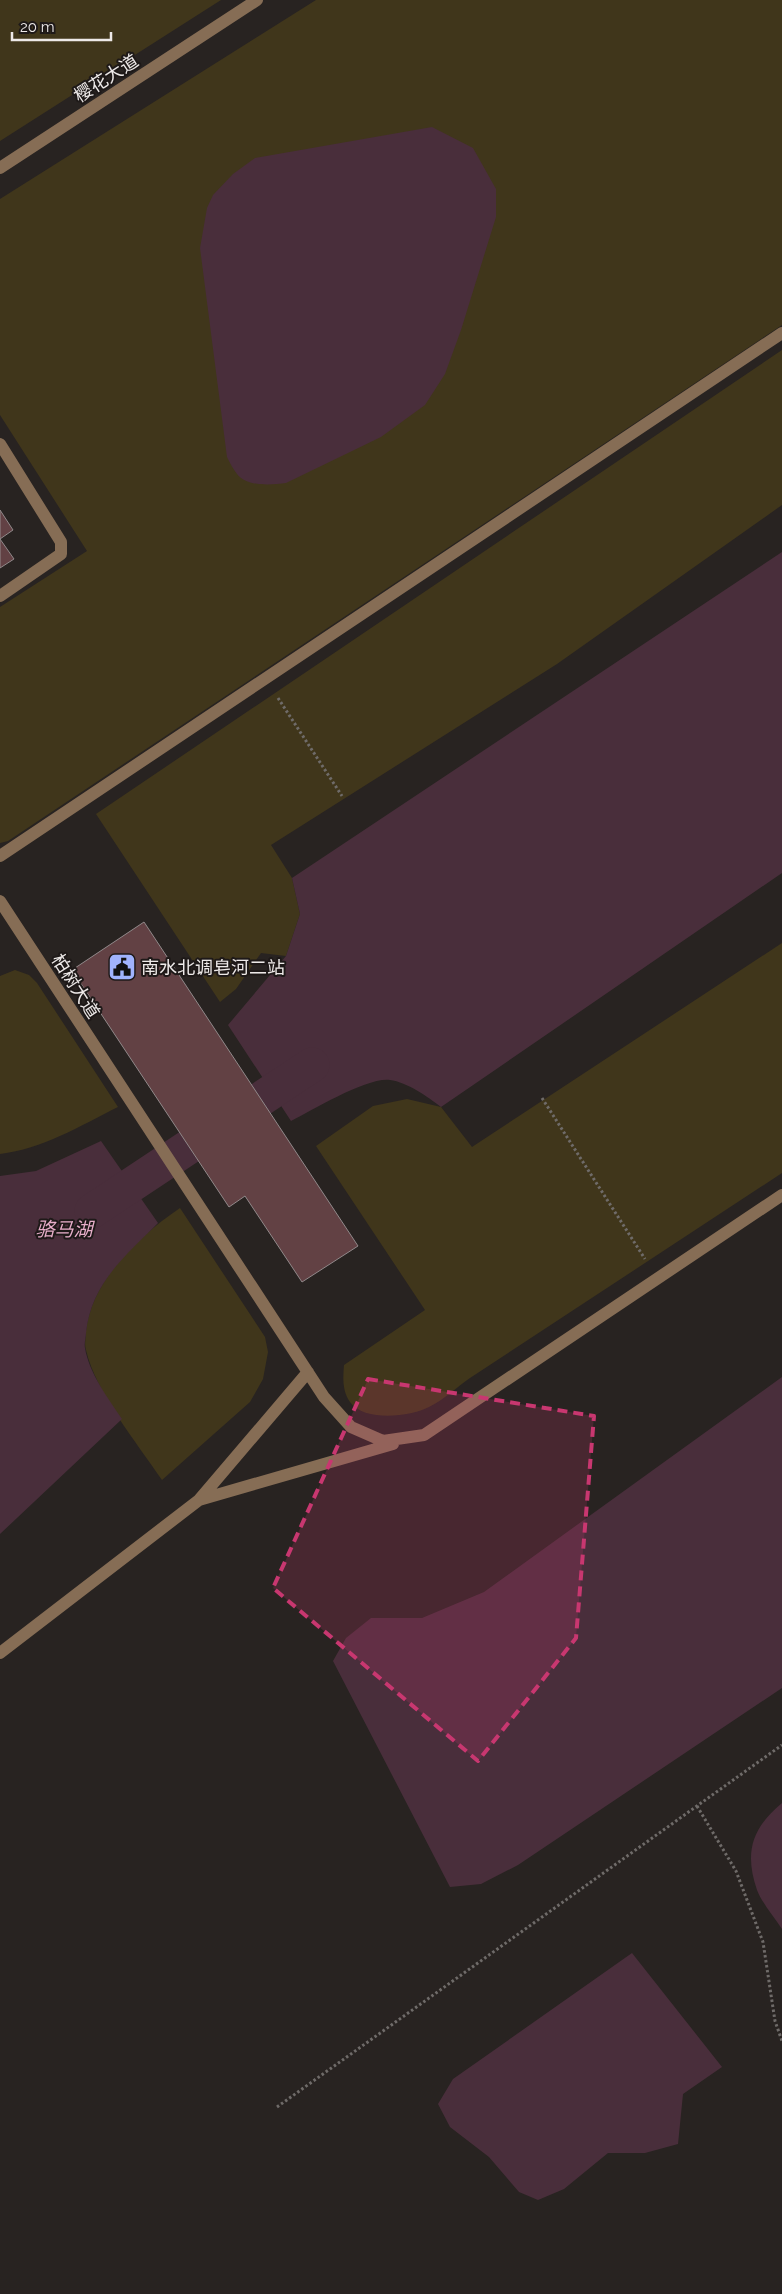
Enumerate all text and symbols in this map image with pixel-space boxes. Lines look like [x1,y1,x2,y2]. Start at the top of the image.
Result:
scale bar [12,10,111,42]
text: 20 m [20,18,55,36]
street label: 樱花大道 [70,50,142,106]
street label: 柏树大道 [48,950,104,1022]
public building icon: 南水北调皂河二站 [107,952,137,982]
place label: 南水北调皂河二站 [141,957,285,978]
water label: 骆马湖 [35,1218,95,1240]

